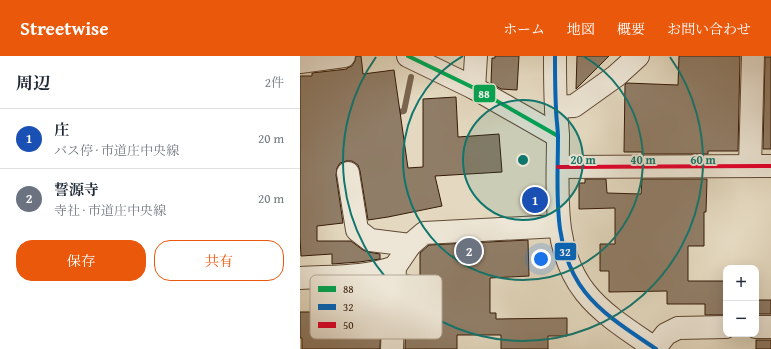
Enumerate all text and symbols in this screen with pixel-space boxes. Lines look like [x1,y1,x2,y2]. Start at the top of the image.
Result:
text: Streetwise [20,14,109,42]
text: ホーム [503,19,545,39]
text: 地図 [567,19,595,39]
text: 概要 [617,19,645,39]
text: お問い合わせ [667,19,751,39]
text: 周辺 [16,70,50,95]
text: 2件 [265,73,284,92]
line badge: 88 [473,84,496,103]
text: 88 [478,86,490,102]
text: 庄 [54,119,69,140]
text: 1 [26,129,32,148]
text: 20 m [258,129,284,148]
text: バス停 · 市道庄中央線 [54,141,179,160]
text: 20 m [570,151,596,168]
text: 40 m [630,151,656,168]
text: 60 m [690,151,716,168]
centre of rings [516,153,530,167]
text: 誓源寺 [54,179,99,200]
pin: 1 [522,185,548,215]
text: 2 [26,189,32,208]
text: 20 m [258,189,284,208]
text: 寺社 · 市道庄中央線 [54,201,166,220]
pin: 2 [456,236,482,266]
button: 保存 [16,240,146,281]
button: 共有 [154,240,284,281]
line badge: 32 [554,242,577,261]
text: 32 [559,244,571,260]
your location [531,249,551,269]
map controls [723,265,759,337]
button: + [723,265,759,301]
legend [310,275,442,339]
text: 88 [343,281,354,297]
text: 32 [343,299,354,315]
button: − [723,301,759,337]
text: 50 [343,317,354,333]

